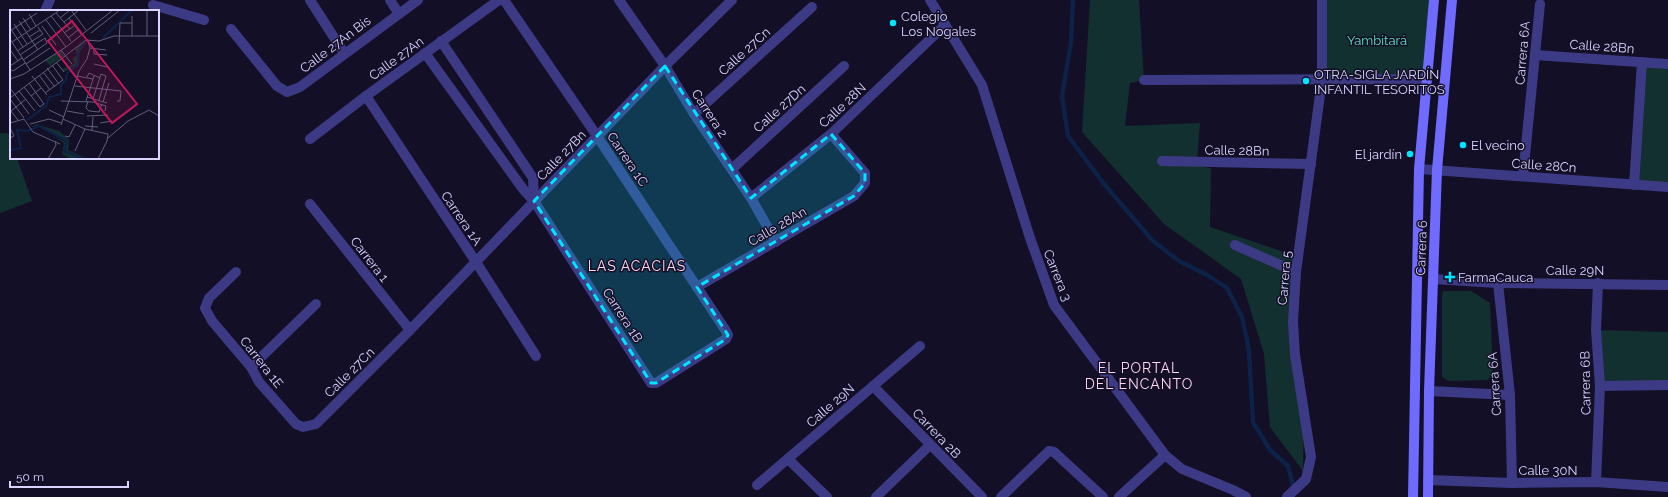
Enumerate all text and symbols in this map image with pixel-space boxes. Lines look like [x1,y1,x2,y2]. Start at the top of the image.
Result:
place label: Colegio Los Nogales [901,9,976,39]
inset map [10,10,159,159]
street label: Calle 27An Bis [297,13,374,76]
marker: Colegio Los Nogales [888,18,898,28]
street label: Carrera 6A [1512,20,1533,86]
street label: Calle 27Cn [715,24,773,78]
park label: Yambitará [1347,33,1407,48]
street label: Calle 27An [366,34,426,83]
street label: Calle 28Bn [1569,37,1635,56]
place label: OTRA-SIGLA JARDÍN INFANTIL TESORITOS [1314,67,1445,97]
marker: OTRA-SIGLA JARDÍN INFANTIL TESORITOS [1301,76,1311,86]
street label: Calle 28N [816,80,869,131]
street label: Calle 27Dn [750,81,808,136]
street label: Carrera 2 [689,86,731,140]
street label: Calle 27Bn [534,127,589,184]
street label: Carrera 1C [604,129,651,189]
place label: El vecino [1471,138,1525,153]
marker: El vecino [1458,140,1468,150]
street label: Calle 28Bn [1204,142,1269,159]
place label: El jardín [1355,147,1402,162]
marker: El jardín [1405,149,1415,159]
street label: Calle 28Cn [1511,156,1577,175]
street label: Carrera 1A [438,188,485,248]
street label: Calle 28An [745,204,809,249]
street label: Carrera 6 [1413,220,1430,276]
street label: Carrera 1 [347,234,392,285]
street label: Carrera 3 [1040,247,1075,303]
street label: Carrera 5 [1275,250,1294,306]
district label: LAS ACACIAS [588,258,686,274]
street label: Calle 29N [1546,263,1604,278]
place label: FarmaCauca [1458,270,1533,285]
marker: FarmaCauca [1445,272,1455,282]
street label: Carrera 1B [599,285,646,346]
street label: Carrera 1E [237,334,286,391]
street label: Calle 27Cn [321,344,377,400]
street label: Carrera 6A [1485,351,1504,416]
street label: Carrera 6B [1577,351,1594,415]
district label: EL PORTAL DEL ENCANTO [1085,360,1193,392]
street label: Calle 29N [803,381,857,430]
street label: Carrera 2B [909,406,964,461]
scale bar [10,463,128,489]
street label: Calle 30N [1519,463,1577,478]
text: 50 m [16,470,44,484]

